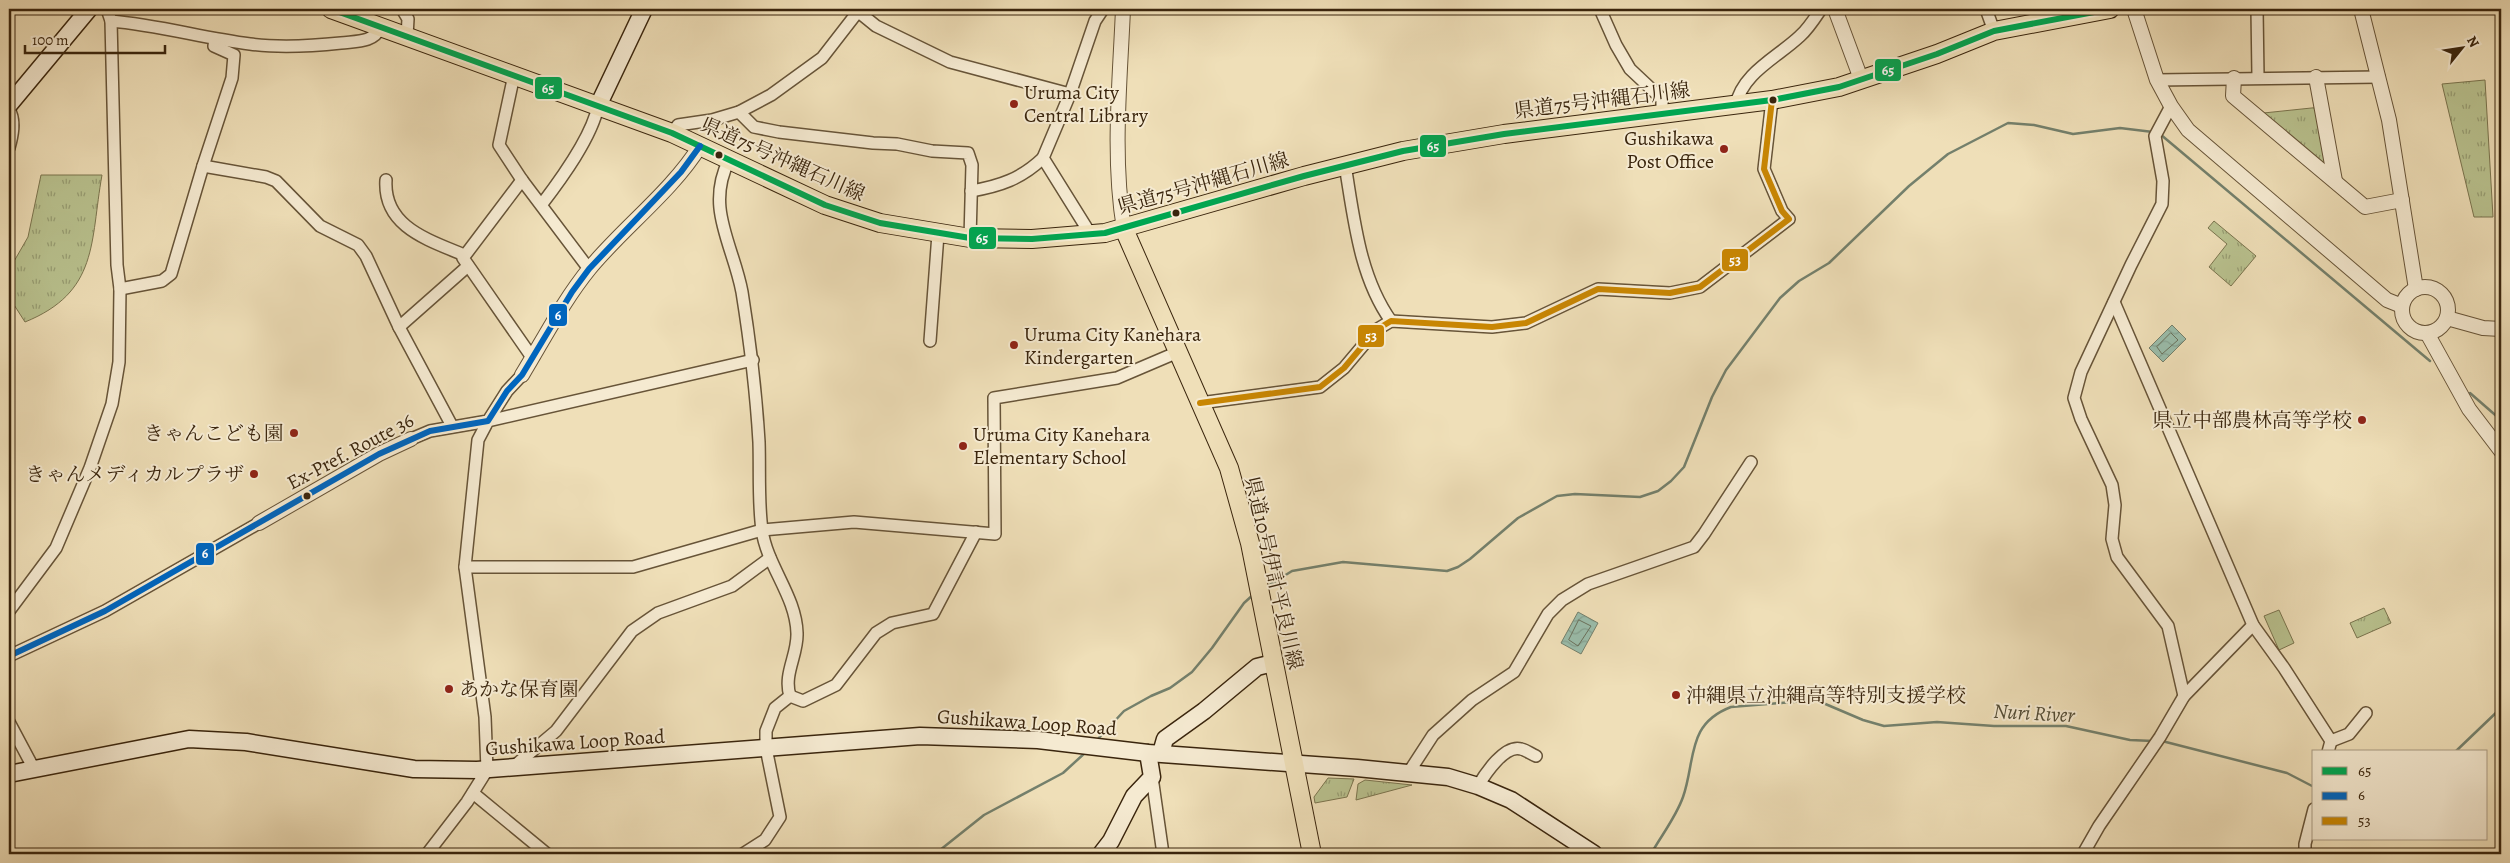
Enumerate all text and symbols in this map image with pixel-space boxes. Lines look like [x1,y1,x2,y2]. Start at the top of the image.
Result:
scale bar [25,22,165,54]
north arrow [2438,22,2488,72]
text: 100 m [32,30,69,50]
text: N [2462,33,2484,51]
line badge: 65 [1874,58,1902,82]
text: 65 [1882,61,1894,80]
line badge: 65 [534,76,563,100]
street label: 県道75号沖縄石川線 [1513,76,1692,125]
text: 65 [542,79,554,98]
place label: Uruma City Central Library [1024,79,1149,129]
unlabelled marker [1768,95,1778,105]
marker: Uruma City Central Library [1008,98,1020,110]
street label: 県道75号沖縄石川線 [696,111,869,208]
place label: Gushikawa Post Office [1624,125,1715,175]
line badge: 65 [1419,134,1447,158]
text: 65 [1427,137,1439,156]
marker: Gushikawa Post Office [1718,143,1730,155]
street label: 県道75号沖縄石川線 [1114,146,1292,221]
unlabelled marker [714,150,724,160]
unlabelled marker [1171,208,1181,218]
line badge: 65 [968,226,997,250]
text: 65 [976,229,988,248]
line badge: 53 [1721,248,1749,272]
text: 53 [1729,251,1741,270]
line badge: 6 [548,303,568,327]
text: 6 [555,306,562,325]
place label: Uruma City Kanehara Kindergarten [1024,321,1202,371]
line badge: 53 [1357,324,1385,348]
text: 53 [1365,327,1377,346]
marker: Uruma City Kanehara Kindergarten [1008,339,1020,351]
street label: Ex-Pref. Route 36 [282,407,418,496]
place label: 県立中部農林高等学校 [2152,407,2352,434]
marker: 県立中部農林高等学校 [2356,414,2368,426]
place label: きゃんこども園 [144,420,284,447]
place label: Uruma City Kanehara Elementary School [973,421,1151,471]
marker: きゃんこども園 [288,427,300,439]
marker: Uruma City Kanehara Elementary School [957,440,969,452]
place label: きゃんメディカルプラザ [26,461,244,488]
marker: きゃんメディカルプラザ [248,468,260,480]
street label: 県道10号伊計平良川線 [1238,474,1309,672]
unlabelled marker [302,491,312,501]
line badge: 6 [195,542,215,566]
text: 6 [202,544,209,563]
place label: あかな保育園 [459,676,579,703]
place label: 沖縄県立沖縄高等特別支援学校 [1686,682,1966,709]
marker: あかな保育園 [443,683,455,695]
marker: 沖縄県立沖縄高等特別支援学校 [1670,689,1682,701]
water label: Nuri River [1993,697,2076,729]
street label: Gushikawa Loop Road [936,703,1118,742]
street label: Gushikawa Loop Road [484,723,666,762]
legend [2312,750,2488,840]
text: 65 [2358,761,2371,781]
text: 6 [2358,785,2365,805]
text: 53 [2358,811,2371,831]

